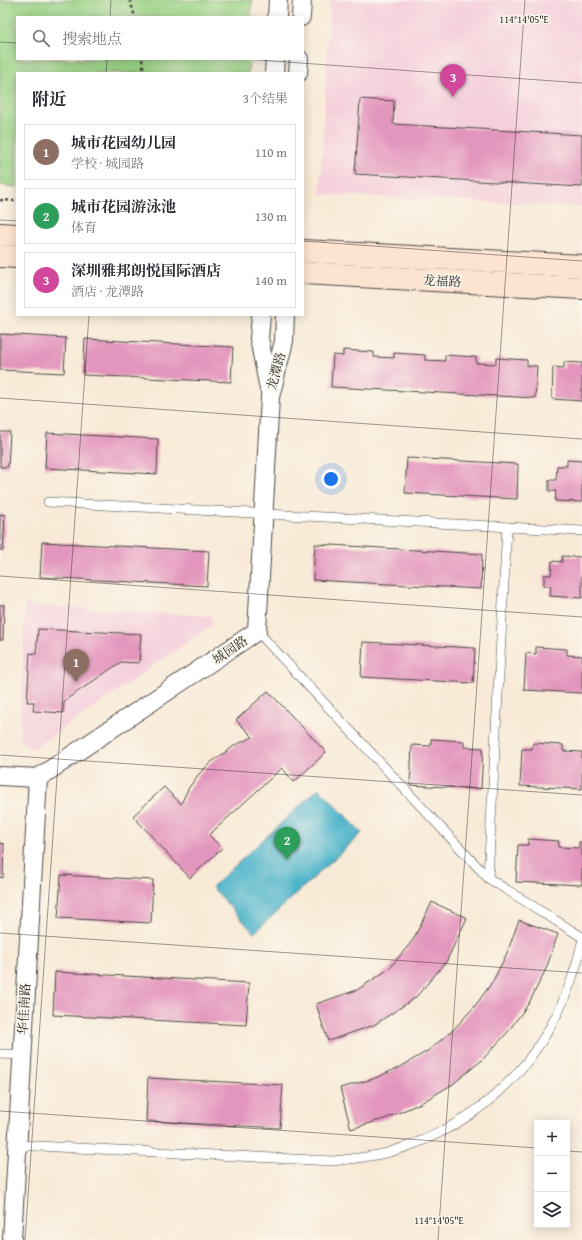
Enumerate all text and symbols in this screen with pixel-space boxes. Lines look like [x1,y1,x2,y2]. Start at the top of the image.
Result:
text: 114°14'05"E [499,12,549,27]
search box [16,16,304,60]
icon: search [30,27,52,49]
text: 搜索地点 [62,28,122,49]
pin: 3 [440,64,466,97]
text: 附近 [32,86,66,111]
text: 3个结果 [243,89,288,108]
text: 城市花园幼儿园 [71,132,176,153]
text: 1 [43,143,49,162]
text: 110 m [255,143,287,162]
text: 学校 · 城园路 [71,154,144,173]
text: 城市花园游泳池 [71,196,176,217]
text: 2 [43,207,49,226]
text: 130 m [255,207,287,226]
text: 体育 [71,218,97,237]
text: 深圳雅邦朗悦国际酒店 [71,260,221,281]
street label: 龙福路 [422,270,462,292]
text: 3 [43,271,49,290]
text: 140 m [255,271,287,290]
text: 酒店 · 龙潭路 [71,282,144,301]
street label: 龙潭路 [262,350,290,392]
your location [321,469,341,489]
street label: 城园路 [209,631,251,669]
pin: 1 [63,649,89,682]
pin: 2 [274,827,300,860]
street label: 华佳南路 [13,983,35,1035]
map controls [534,1120,570,1228]
button: + [534,1120,570,1156]
button: − [534,1156,570,1192]
button: layers [534,1192,570,1228]
text: 114°14'05"E [414,1213,464,1228]

